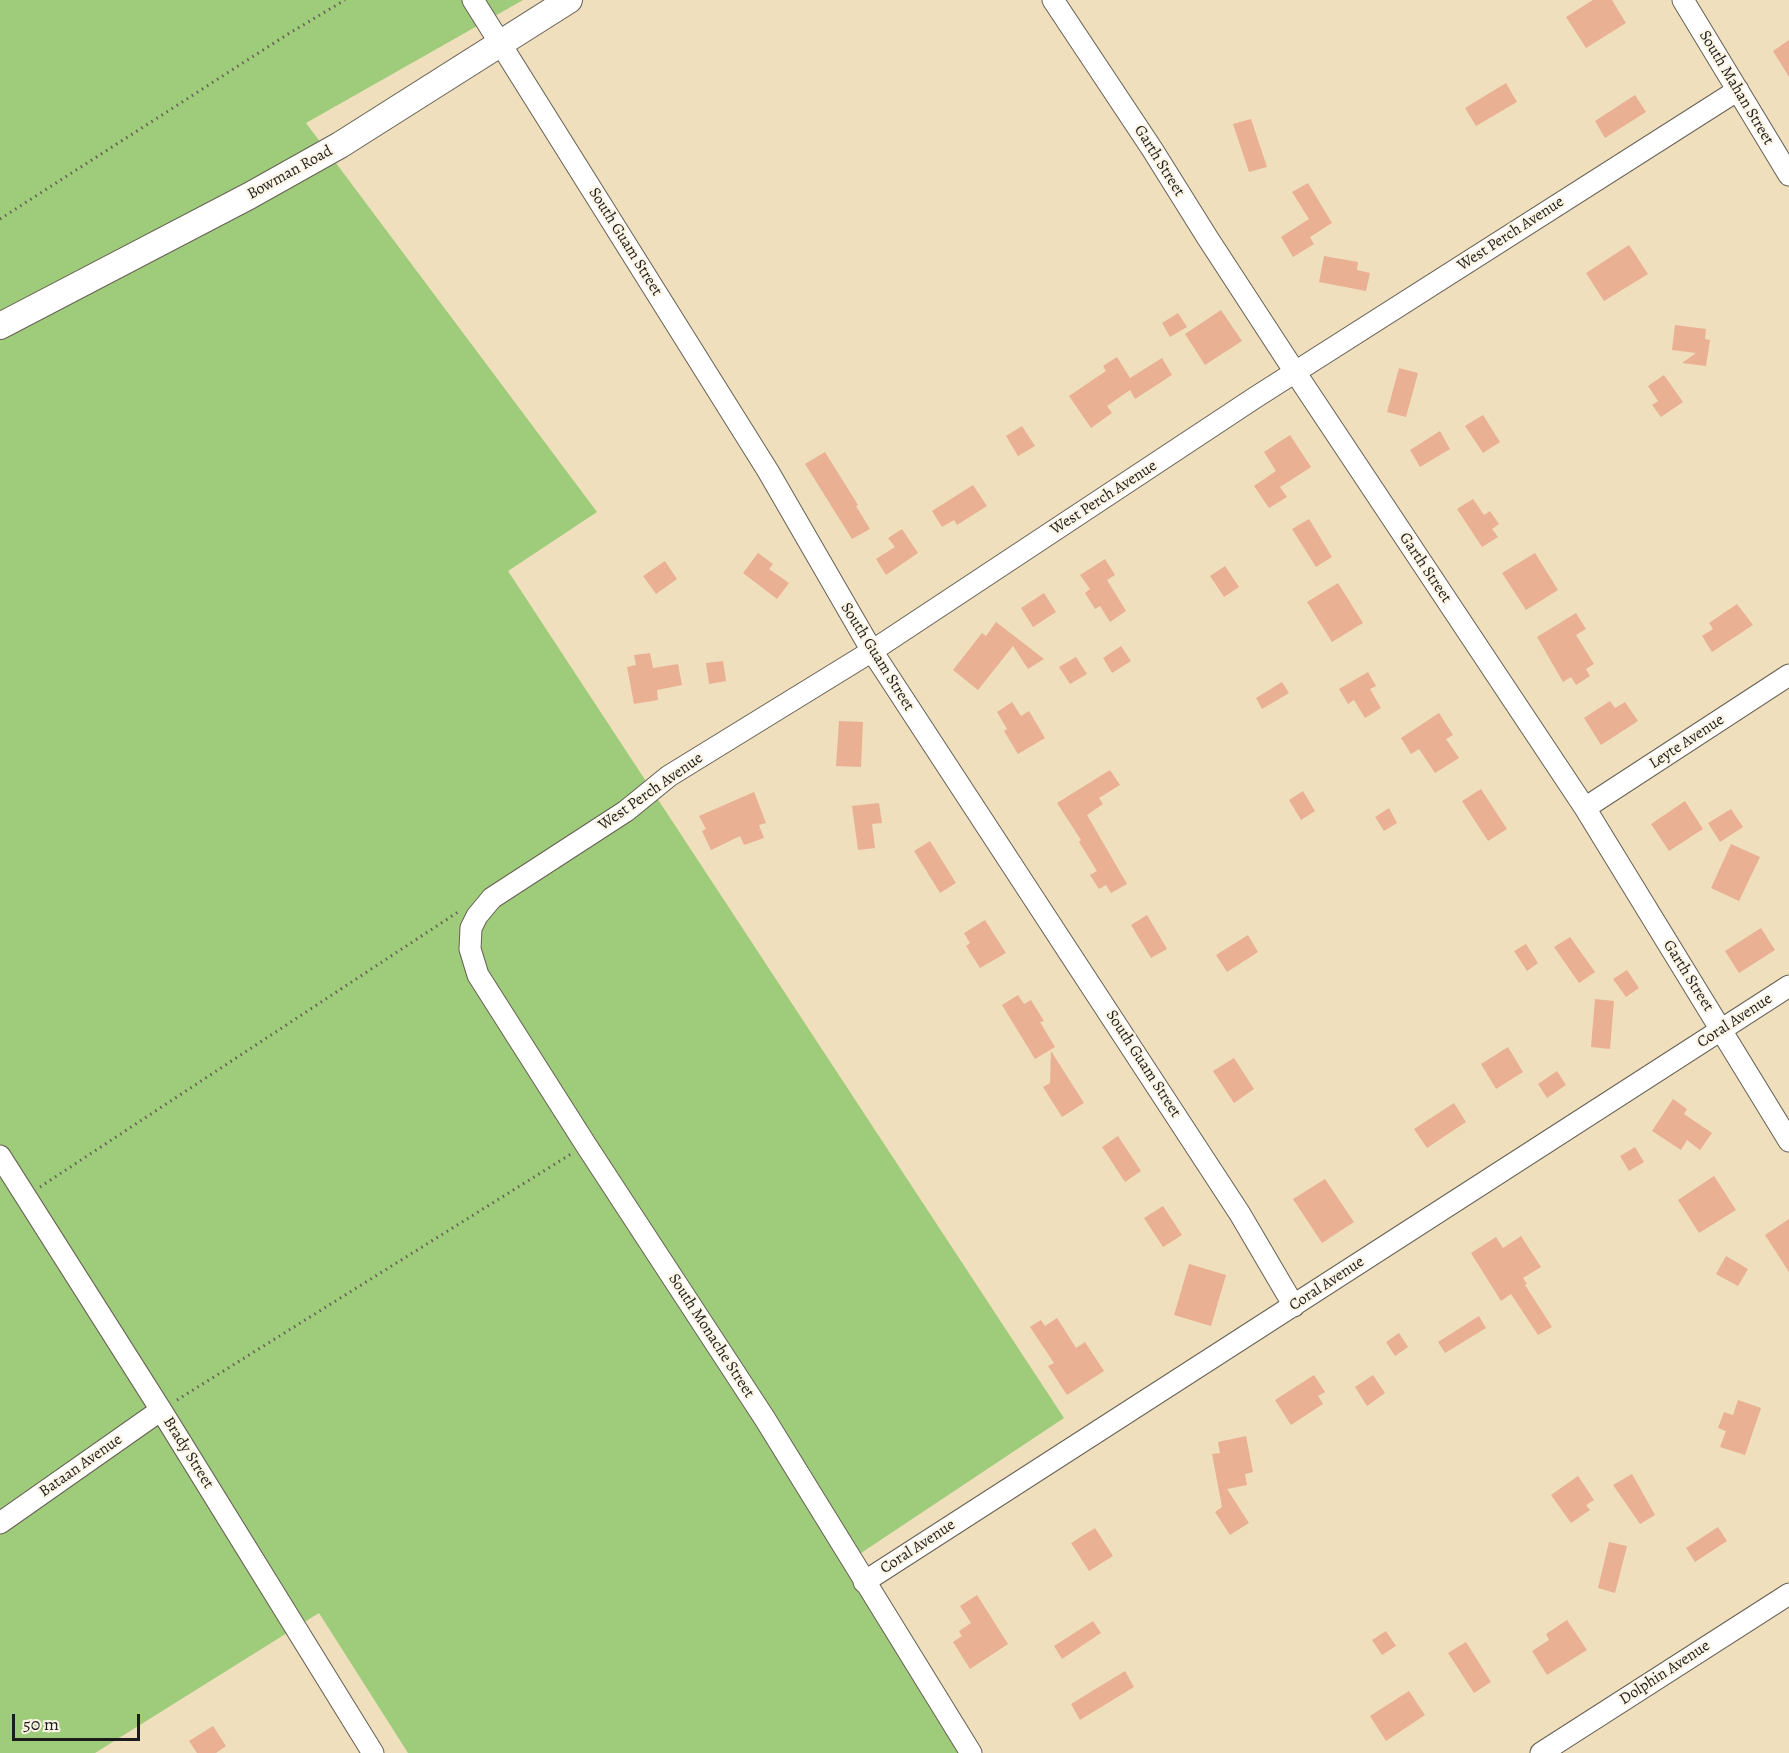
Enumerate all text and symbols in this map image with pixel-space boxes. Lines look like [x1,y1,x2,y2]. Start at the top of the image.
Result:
street label: South Mahan Street [1694,27,1778,149]
street label: Garth Street [1130,122,1188,200]
street label: Bowman Road [244,142,336,204]
street label: South Guam Street [584,184,666,300]
street label: West Perch Avenue [1454,192,1568,276]
street label: West Perch Avenue [1047,456,1161,540]
street label: Garth Street [1395,529,1455,607]
street label: South Guam Street [836,599,918,715]
street label: Leyte Avenue [1646,711,1728,773]
street label: West Perch Avenue [595,749,707,835]
street label: Garth Street [1659,937,1717,1015]
street label: Coral Avenue [1694,990,1776,1052]
street label: South Guam Street [1101,1007,1185,1121]
street label: Coral Avenue [1286,1253,1368,1315]
street label: South Monache Street [664,1270,758,1402]
street label: Brady Street [158,1414,218,1492]
street label: Bataan Avenue [36,1430,126,1502]
street label: Coral Avenue [877,1516,959,1578]
street label: Dolphin Avenue [1616,1637,1714,1709]
scale bar [15,1702,142,1740]
text: 50 m [23,1712,59,1736]

